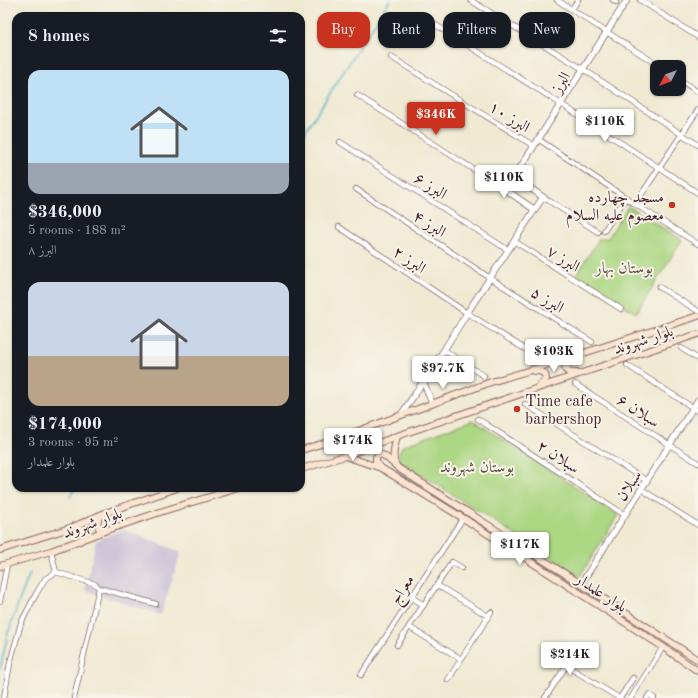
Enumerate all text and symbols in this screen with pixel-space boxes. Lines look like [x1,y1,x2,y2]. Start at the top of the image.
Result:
chip: Buy [317,12,370,48]
chip: Rent [378,12,435,48]
chip: Filters [443,12,511,48]
chip: New [519,12,575,48]
icon: filters [267,25,289,47]
text: 8 homes [28,28,90,45]
north arrow [650,60,686,96]
map controls [650,60,686,96]
street label: البرز [548,70,575,99]
icon: home [123,96,195,168]
street label: البرز ۱۰ [485,99,532,137]
pin: $346K [408,102,464,136]
text: $346K [416,108,456,121]
pin: $110K [577,109,633,143]
text: $110K [585,115,625,128]
pin: $110K [476,165,532,199]
street label: البرز ۶ [410,170,449,204]
text: $110K [484,171,524,184]
place label: مسجد چهارده معصوم علیه السلام [566,190,664,229]
marker: مسجد چهارده معصوم علیه السلام [667,200,677,210]
text: $346,000 [28,204,102,221]
street label: البرز ۴ [409,208,448,242]
text: 5 rooms · 188 m² [28,224,126,237]
text: البرز ۸ [28,244,57,257]
street label: البرز ۲ [389,244,428,278]
street label: البرز ۷ [543,244,582,277]
park label: بوستان بهار [593,261,653,278]
street label: البرز ۵ [527,285,566,318]
icon: home [123,308,195,380]
street label: بلوار شهروند [612,324,676,359]
pin: $103K [526,339,582,373]
text: $103K [534,345,574,358]
pin: $97.7K [410,356,476,390]
text: $97.7K [421,362,465,375]
street label: سبلان ۶ [614,392,662,431]
place label: Time cafe barbershop [525,394,602,428]
marker: Time cafe barbershop [512,404,522,414]
text: $174,000 [28,416,102,433]
pin: $174K [325,428,381,462]
text: $174K [333,434,373,447]
text: 3 rooms · 95 m² [28,436,118,449]
street label: سبلان ۲ [534,438,582,477]
text: بلوار علمدار [28,456,75,469]
park label: بوستان شهروند [440,460,514,477]
street label: سبلان [614,468,645,504]
street label: بلوار شهروند [61,506,125,543]
pin: $117K [492,532,548,566]
text: $117K [500,538,540,551]
street label: بلوار علمدار [571,570,629,616]
street label: معراج [387,572,422,610]
pin: $214K [542,642,598,676]
text: $214K [550,648,590,661]

